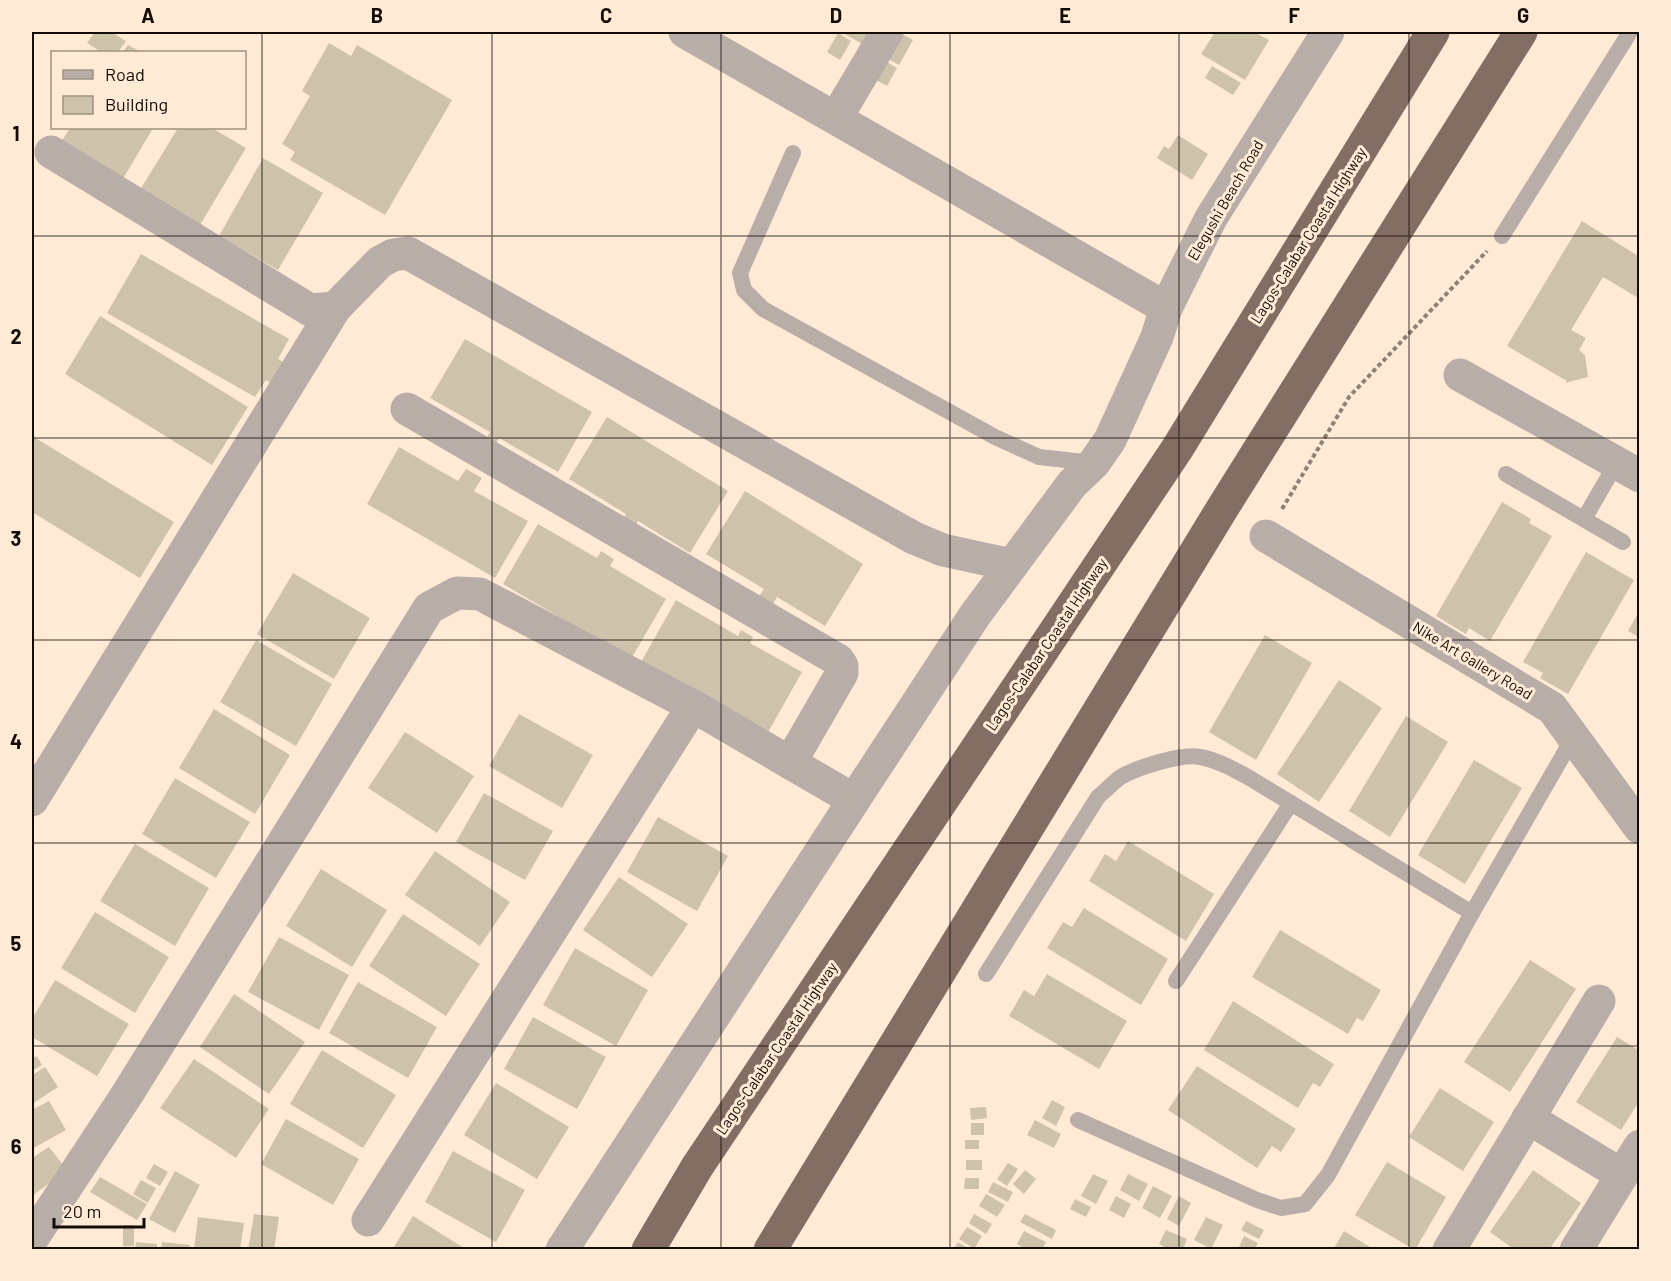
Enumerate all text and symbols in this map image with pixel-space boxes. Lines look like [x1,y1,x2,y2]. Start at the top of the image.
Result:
text: A [141,3,155,27]
text: B [371,3,383,27]
text: C [600,3,612,27]
text: D [830,3,842,27]
text: E [1059,3,1071,27]
text: F [1288,3,1300,27]
text: G [1517,3,1529,27]
legend [51,51,246,129]
text: Road [105,63,145,85]
text: Building [105,93,168,115]
text: 1 [12,121,20,145]
street label: Elegushi Beach Road [1183,137,1267,263]
street label: Lagos-Calabar Coastal Highway [1246,144,1370,326]
text: 2 [10,324,22,348]
text: 3 [11,526,21,550]
street label: Lagos-Calabar Coastal Highway [981,554,1111,734]
street label: Nike Art Gallery Road [1410,617,1536,703]
text: 4 [10,729,22,753]
text: 5 [11,931,22,955]
street label: Lagos-Calabar Coastal Highway [711,958,841,1138]
text: 6 [11,1134,22,1158]
scale bar [54,1191,144,1229]
text: 20 m [63,1200,101,1222]

